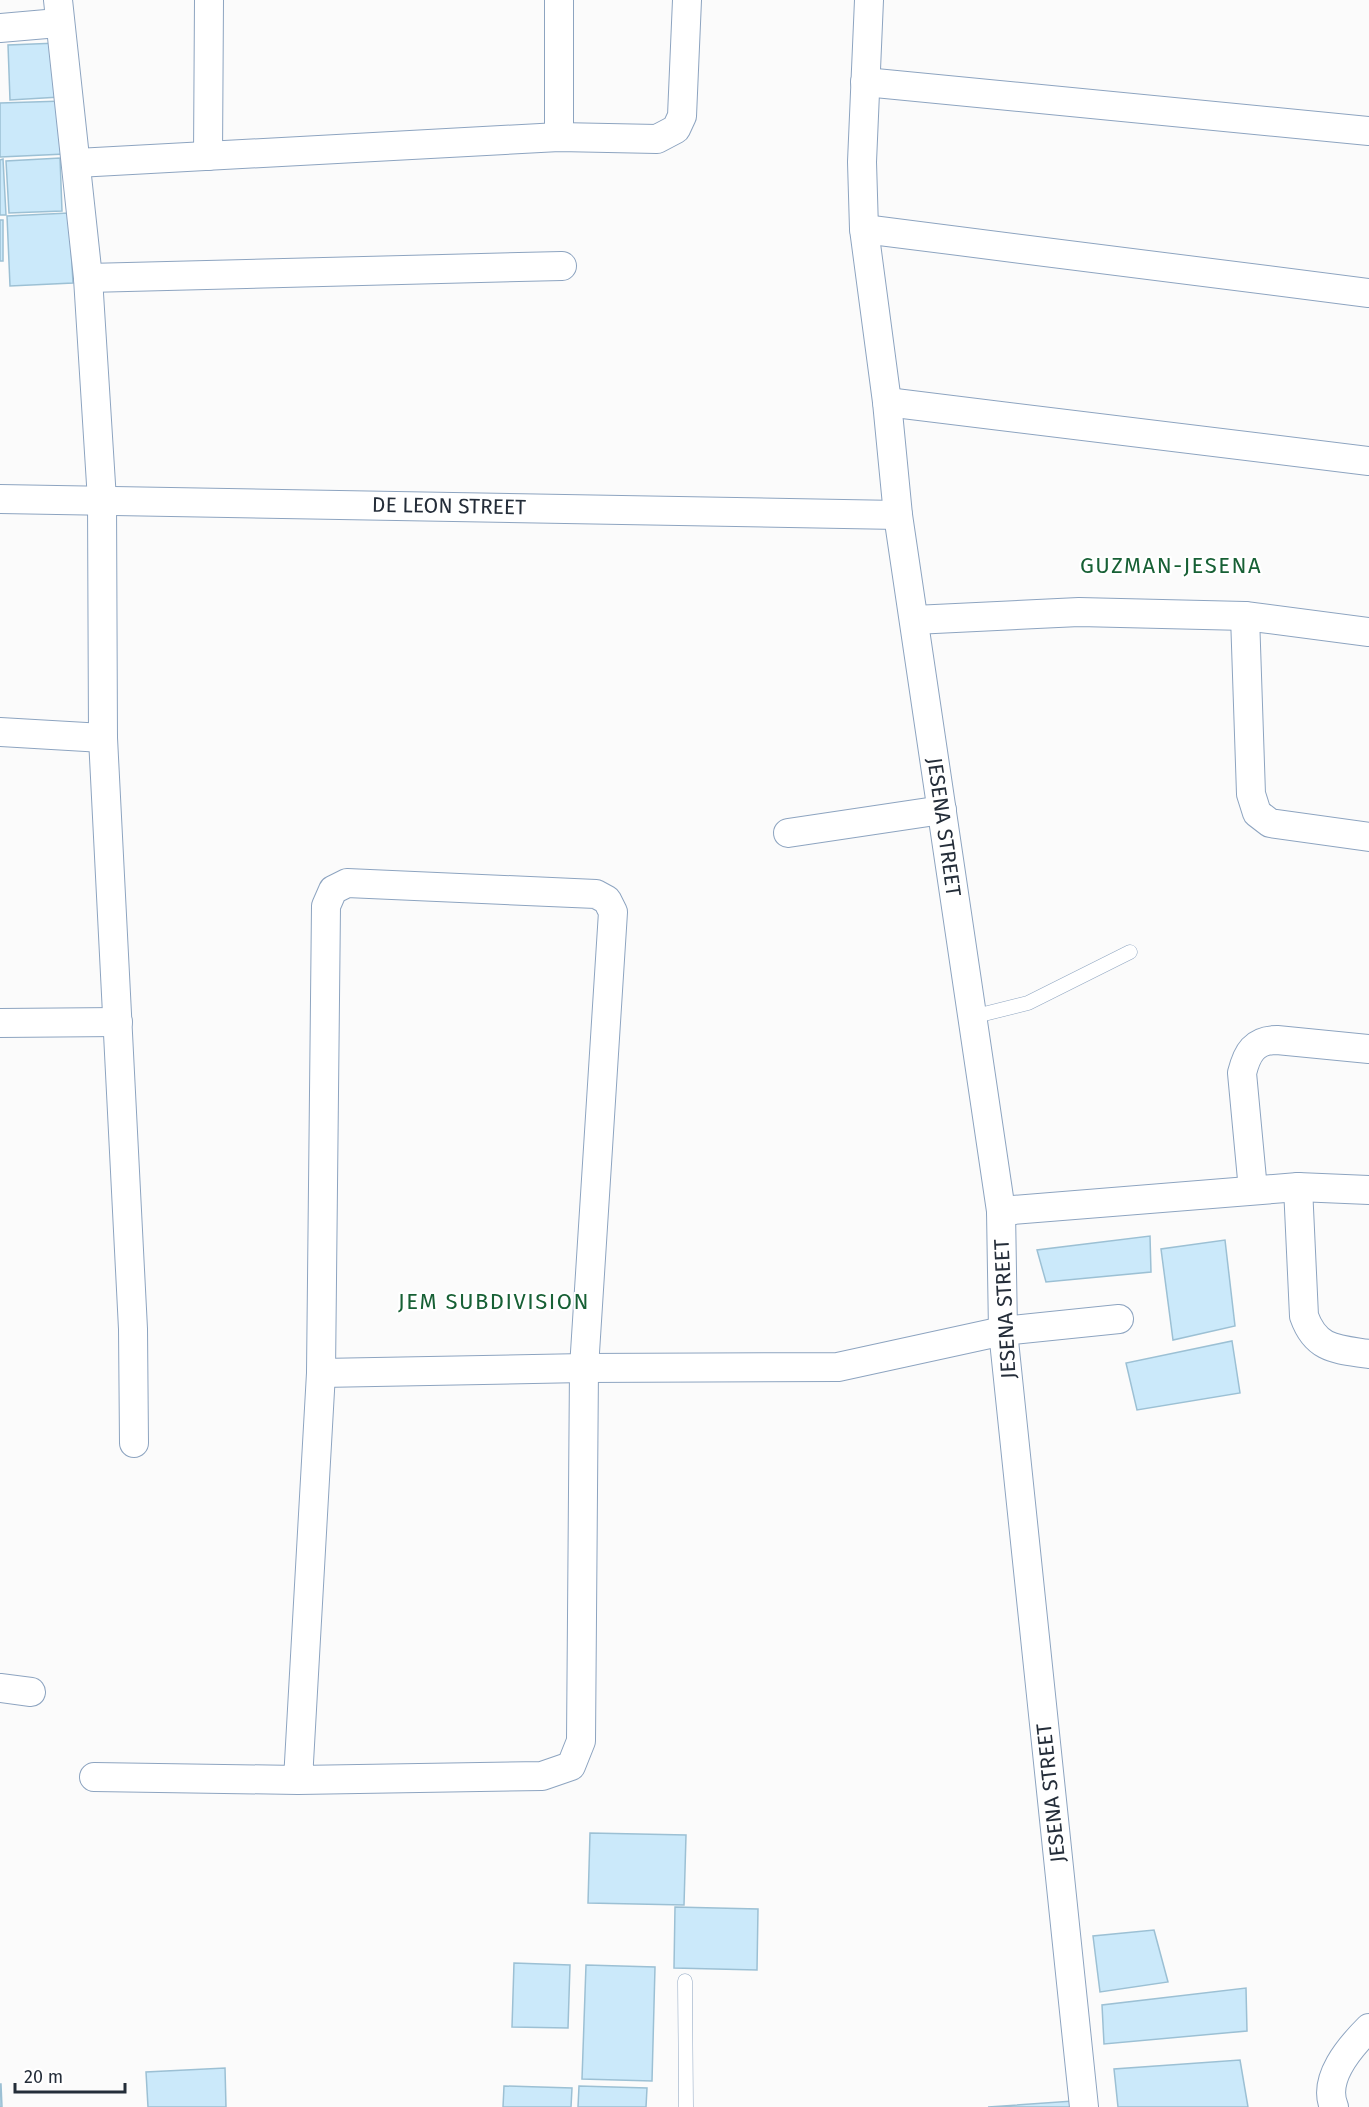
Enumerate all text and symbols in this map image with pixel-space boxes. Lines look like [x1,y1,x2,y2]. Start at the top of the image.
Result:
street label: DE LEON STREET [372,492,526,520]
district label: GUZMAN-JESENA [1080,552,1262,579]
street label: JESENA STREET [921,756,967,898]
street label: JESENA STREET [988,1238,1022,1380]
district label: JEM SUBDIVISION [398,1288,590,1315]
street label: JESENA STREET [1031,1722,1071,1864]
scale bar [15,2056,124,2094]
text: 20 m [24,2066,63,2088]

